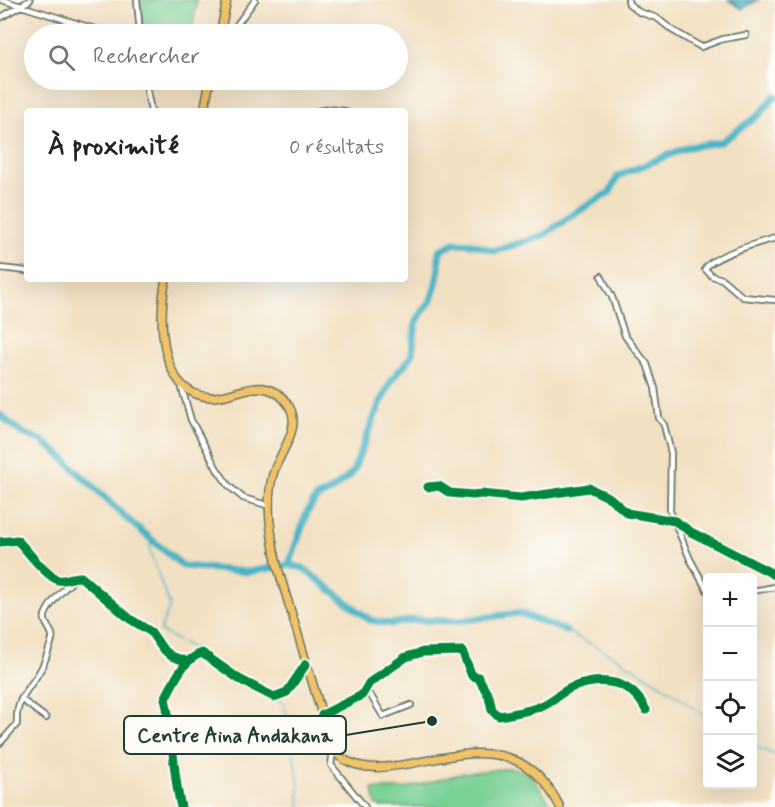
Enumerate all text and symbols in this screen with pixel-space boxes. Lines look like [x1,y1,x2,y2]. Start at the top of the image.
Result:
search box [24,24,408,90]
icon: search [45,41,78,74]
text: Rechercher [93,43,200,71]
text: À proximité [48,130,179,164]
text: 0 résultats [289,134,384,161]
map controls [703,573,757,789]
button: + [703,573,757,627]
button: − [703,627,757,681]
button: locate [703,681,757,735]
callout: Centre Aina Andakana [124,716,346,754]
text: Centre Aina Andakana [137,723,334,750]
button: layers [703,735,757,789]

